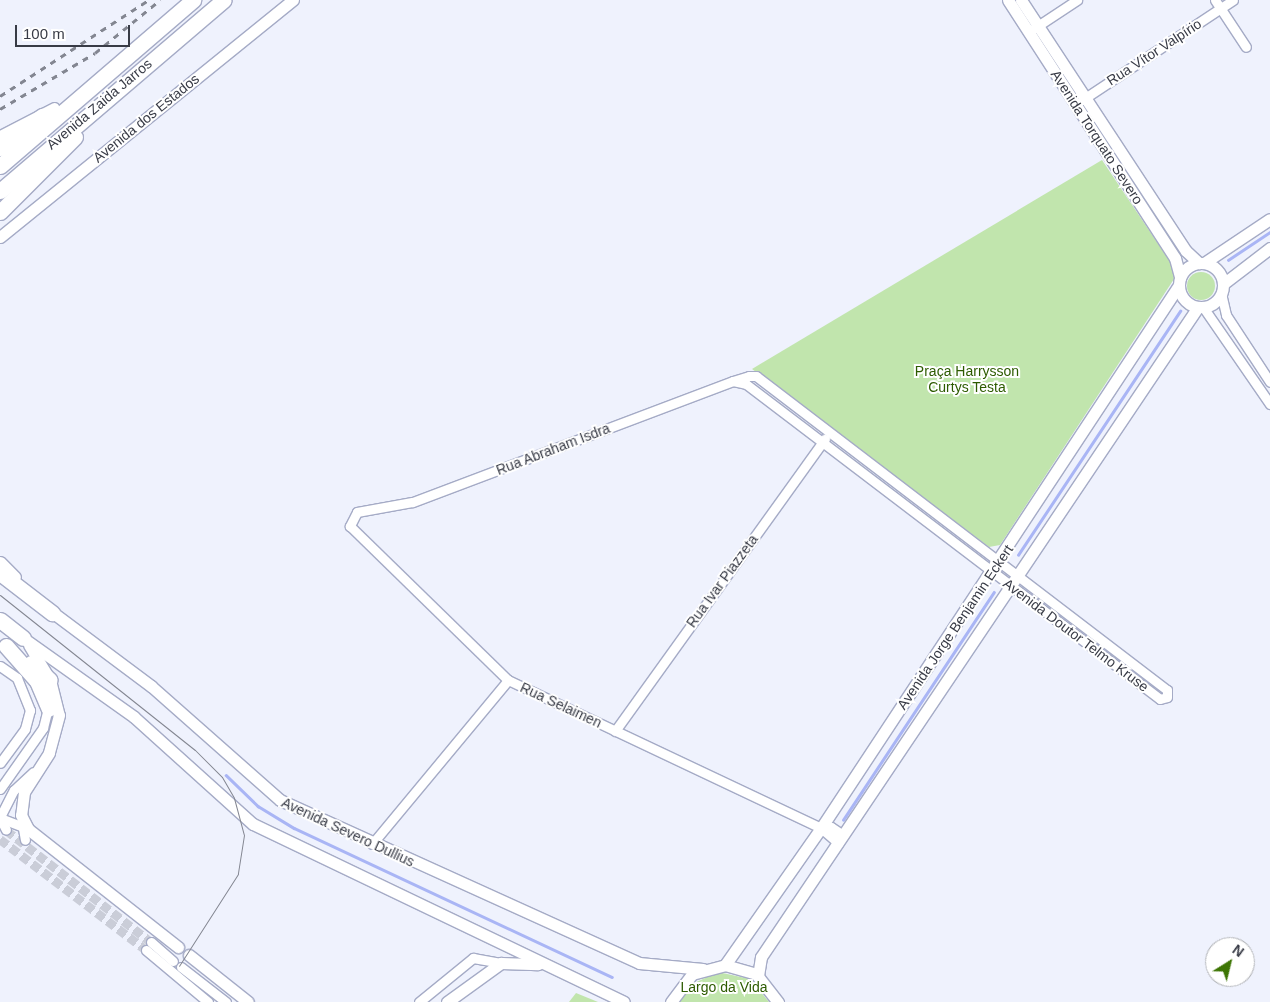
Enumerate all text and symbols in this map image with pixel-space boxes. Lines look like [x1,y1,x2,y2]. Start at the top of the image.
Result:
scale bar [18,15,132,47]
street label: Rua Vítor Valpírio [1104,15,1204,89]
text: 100 m [23,25,65,42]
street label: Avenida Zaida Jarros [43,55,155,153]
street label: Avenida Torquato Severo [1047,67,1147,207]
street label: Avenida dos Estados [90,70,202,166]
park label: Praça Harrysson Curtys Testa [915,363,1019,396]
street label: Rua Abraham Isdra [493,419,613,479]
street label: Rua Ivar Piazzeta [683,531,761,631]
street label: Avenida Jorge Benjamin Eckert [893,541,1017,713]
street label: Avenida Doutor Telmo Kruse [1000,575,1152,695]
street label: Rua Selaimen [518,679,604,731]
street label: Avenida Severo Dullius [279,794,417,870]
north arrow [1205,937,1255,987]
text: N [1229,941,1247,960]
park label: Largo da Vida [681,979,767,995]

